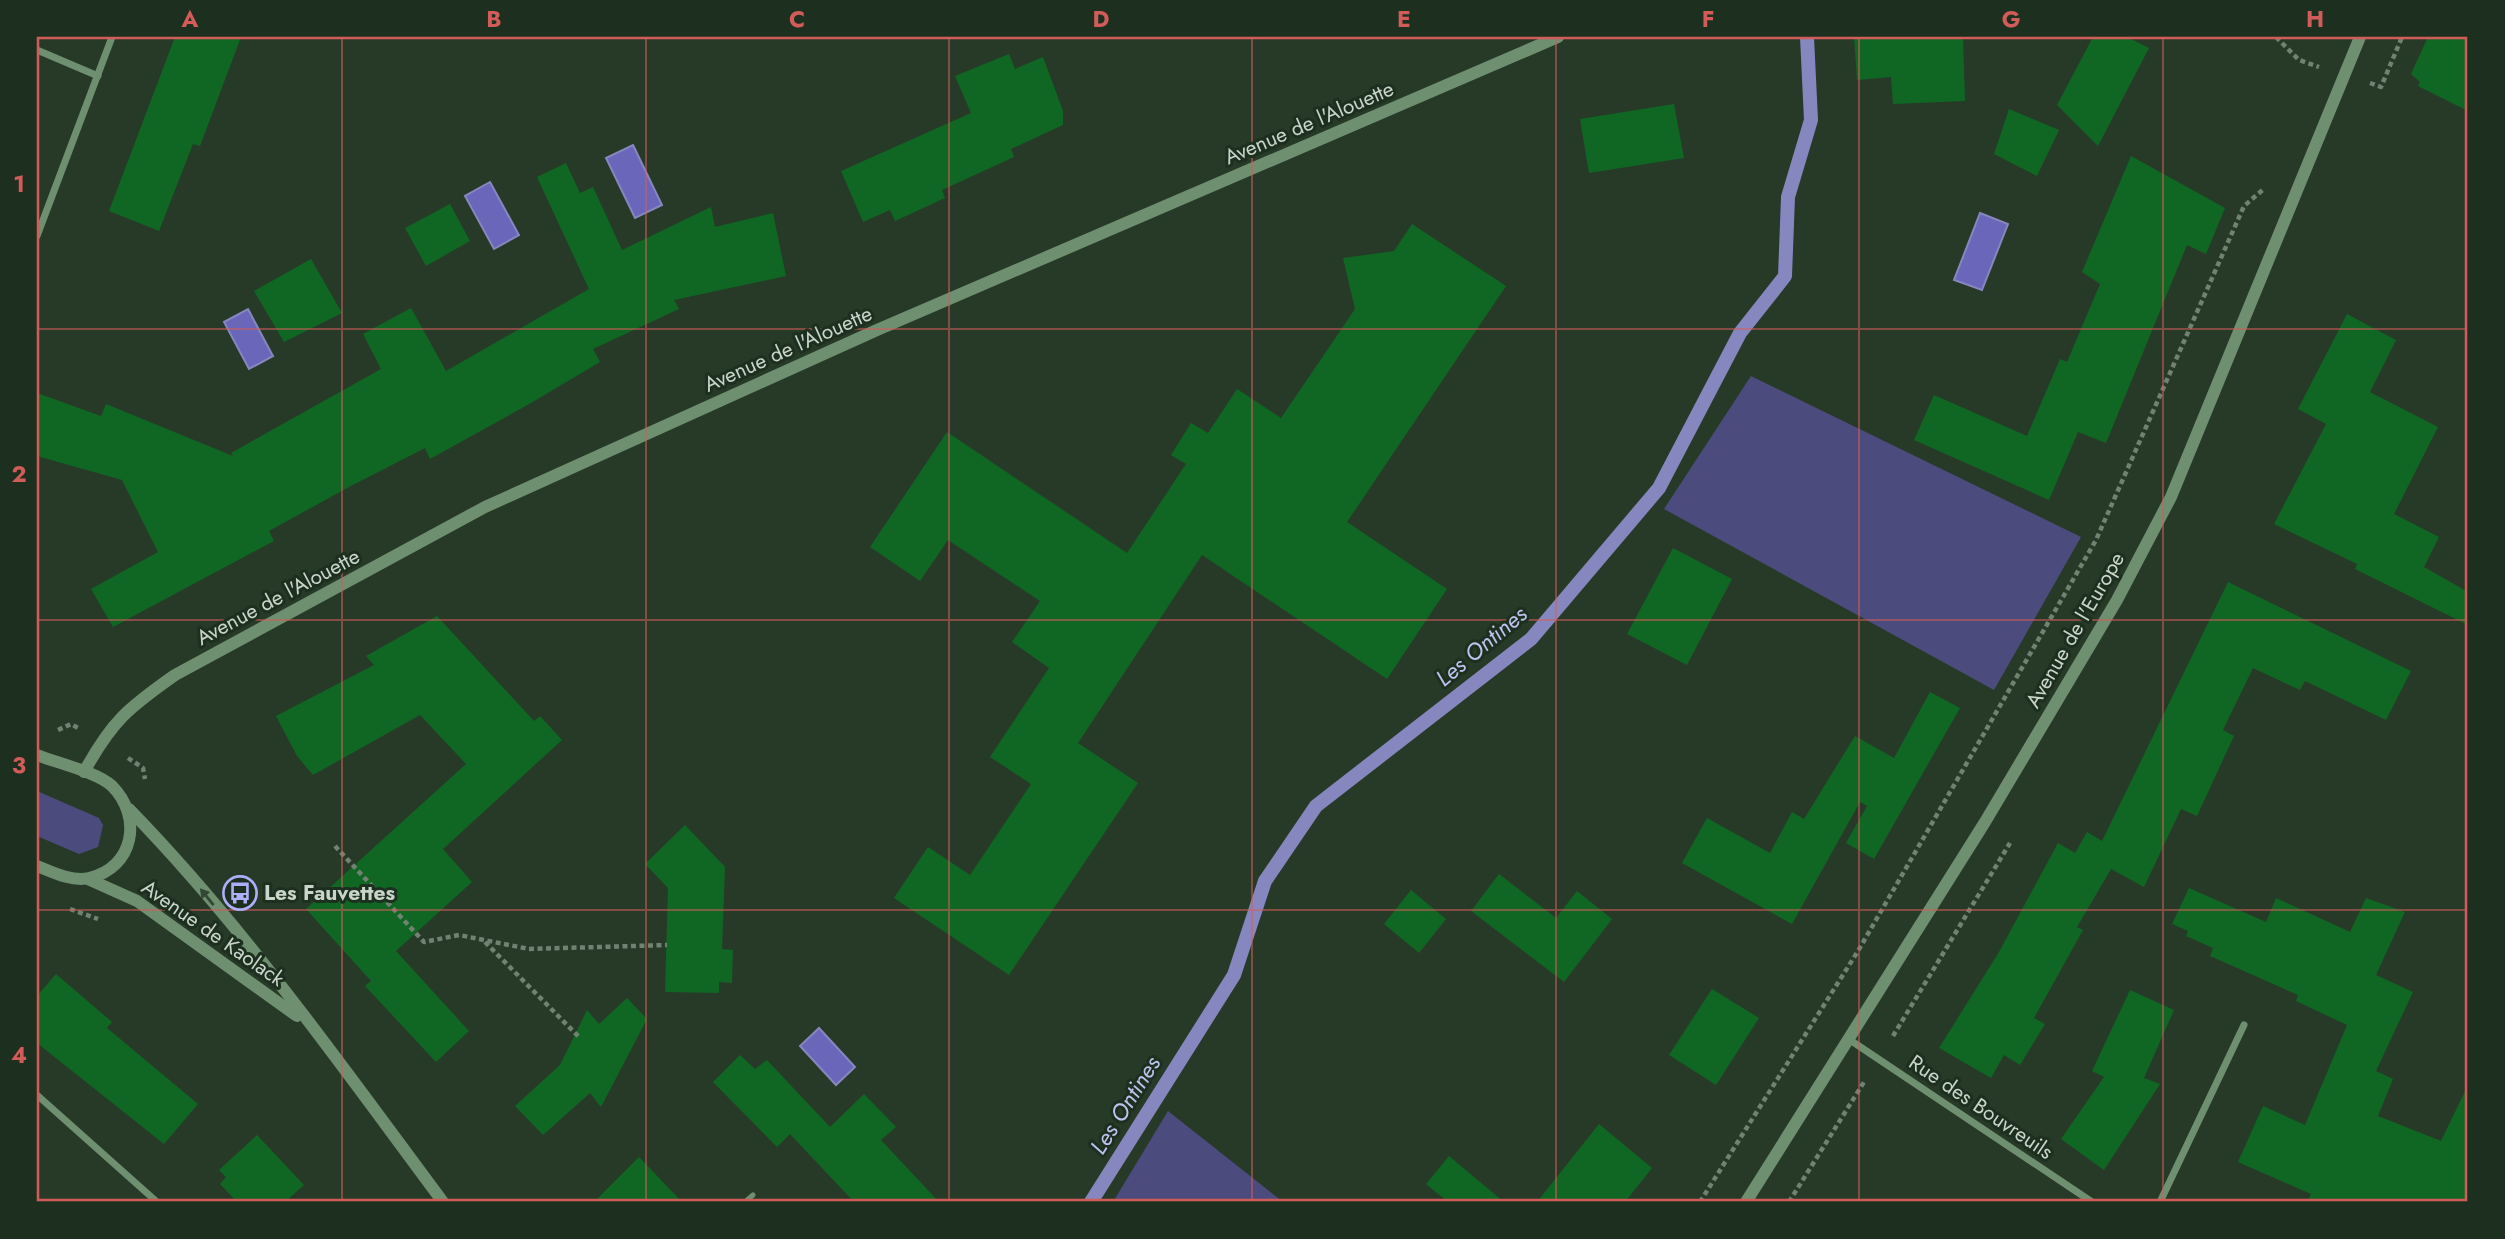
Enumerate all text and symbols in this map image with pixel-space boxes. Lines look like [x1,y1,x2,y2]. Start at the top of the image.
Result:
text: A [181,2,199,36]
text: B [486,2,502,36]
text: C [789,2,805,36]
text: D [1093,2,1110,36]
text: E [1397,2,1411,36]
text: F [1702,2,1714,36]
text: G [2002,2,2020,36]
text: H [2306,2,2324,36]
street label: Avenue de l'Alouette [1220,74,1398,172]
text: 1 [13,167,25,201]
street label: Avenue de l'Alouette [699,298,877,400]
text: 2 [11,457,27,491]
street label: Avenue de l'Alouette [191,541,365,653]
street label: Avenue de l'Europe [2018,546,2132,713]
water label: Les Ontines [1428,597,1535,694]
text: 3 [12,748,26,782]
street label: Avenue de Kaolack [135,872,291,994]
bus stop icon: Les Fauvettes [221,874,259,912]
place label: Les Fauvettes [264,878,396,908]
one-way arrow [200,889,215,906]
text: 4 [11,1038,27,1072]
street label: Rue des Bouvreuils [1903,1047,2059,1167]
water label: Les Ontines [1081,1048,1169,1161]

